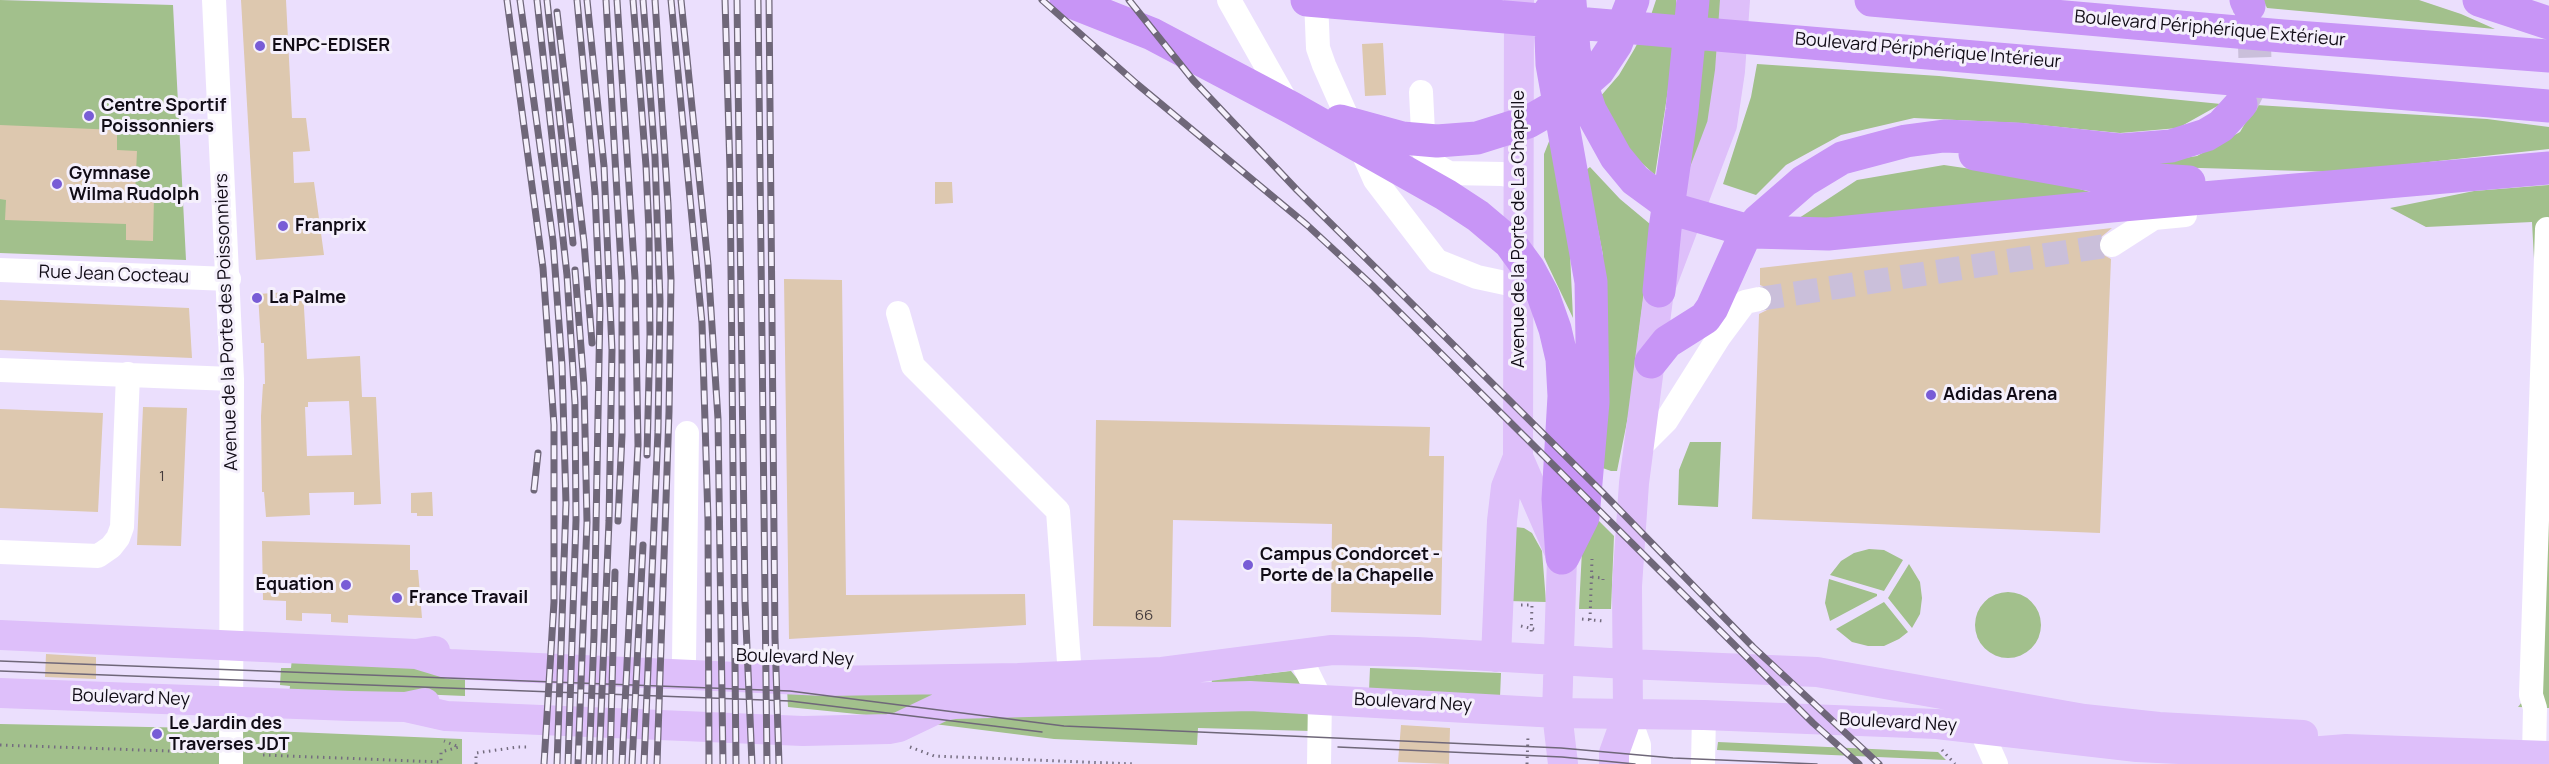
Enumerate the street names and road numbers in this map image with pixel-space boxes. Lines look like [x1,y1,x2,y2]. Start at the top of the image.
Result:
street label: Boulevard Périphérique Extérieur [2074,6,2346,52]
street label: Boulevard Périphérique Intérieur [1794,29,2062,73]
street label: Avenue de la Porte de La Chapelle [1508,90,1530,368]
street label: Avenue de la Porte des Poissonniers [211,173,243,471]
street label: Rue Jean Cocteau [38,262,190,288]
street label: Boulevard Ney [736,645,854,671]
street label: Boulevard Ney [72,685,190,711]
street label: Boulevard Ney [1353,689,1473,717]
street label: Boulevard Ney [1838,709,1958,737]

